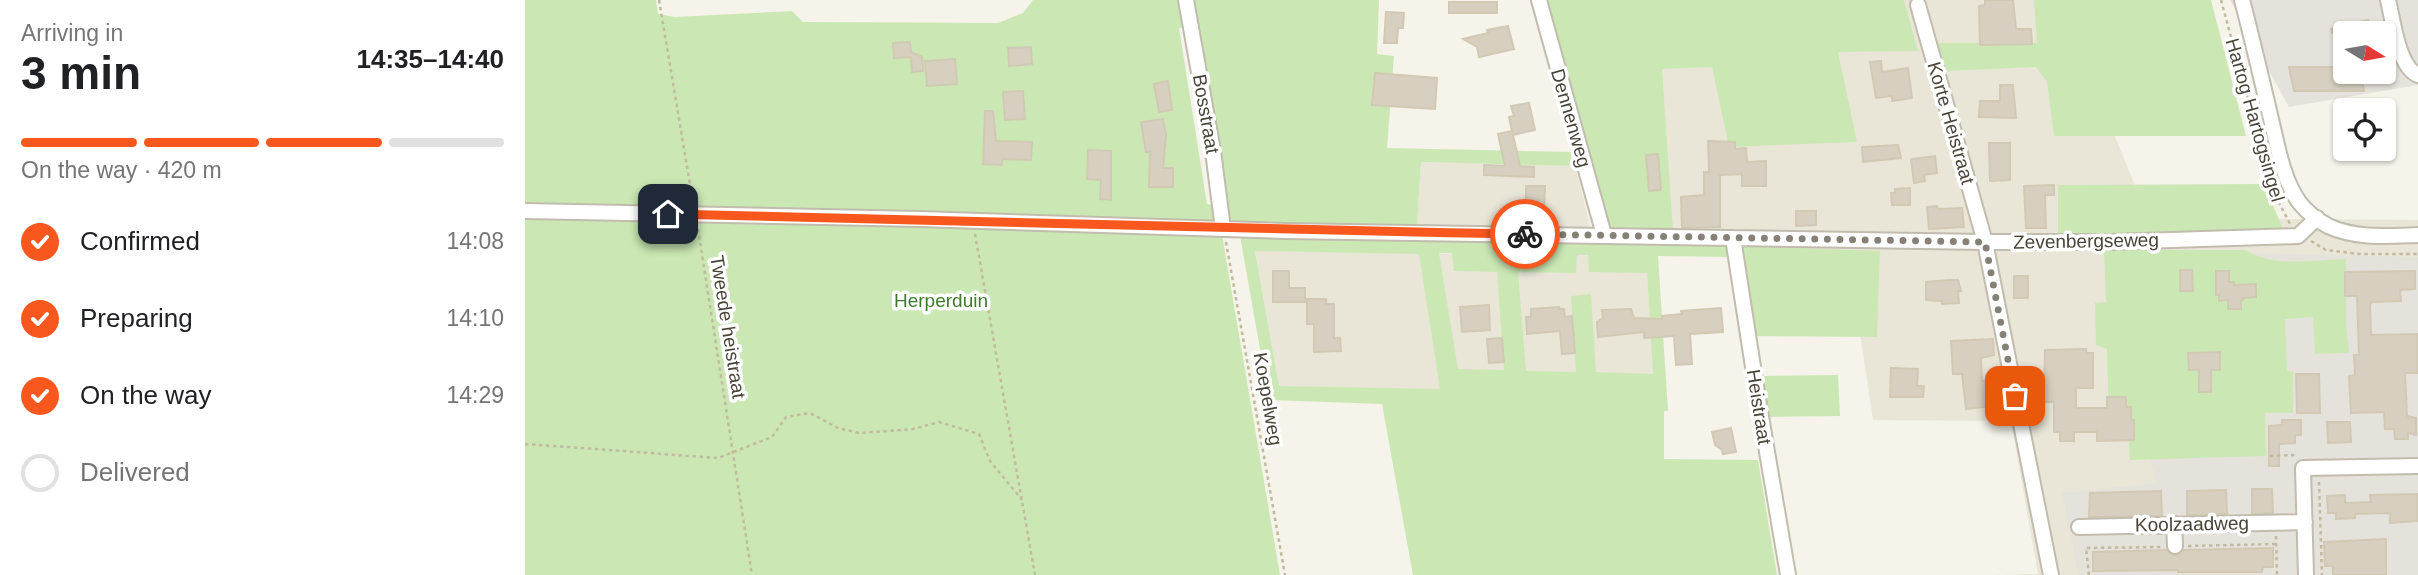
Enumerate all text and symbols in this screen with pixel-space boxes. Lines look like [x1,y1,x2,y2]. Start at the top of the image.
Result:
text: Arriving in [21,20,123,46]
north arrow [2333,21,2396,84]
map controls [2333,21,2396,161]
street label: Hartog Hartogsingel [2222,36,2288,204]
text: 14:35–14:40 [357,44,504,74]
text: 3 min [21,47,141,99]
street label: Korte Heistraat [1923,59,1979,187]
street label: Dennenweg [1547,66,1595,170]
street label: Bosstraat [1189,73,1223,156]
button: locate [2333,98,2396,161]
text: On the way · 420 m [21,157,222,183]
pin [638,184,698,244]
icon: home [649,195,687,233]
courier [1490,199,1560,269]
icon: bike [1506,215,1544,253]
icon: check [21,223,59,261]
text: Confirmed [80,226,200,256]
text: 14:08 [446,228,504,254]
street label: Zevenbergseweg [2013,229,2159,253]
street label: Tweede heistraat [706,254,750,401]
park label: Herperduin [894,290,988,311]
icon: check [21,300,59,338]
text: Preparing [80,303,193,333]
text: 14:10 [446,305,504,331]
street label: Koepelweg [1249,351,1287,447]
pin [1985,366,2045,426]
street label: Heistraat [1743,368,1775,447]
icon: check [21,377,59,415]
icon: bag [1996,377,2034,415]
text: On the way [80,380,212,410]
text: 14:29 [446,382,504,408]
text: Delivered [80,457,190,487]
street label: Koolzaadweg [2135,513,2249,535]

